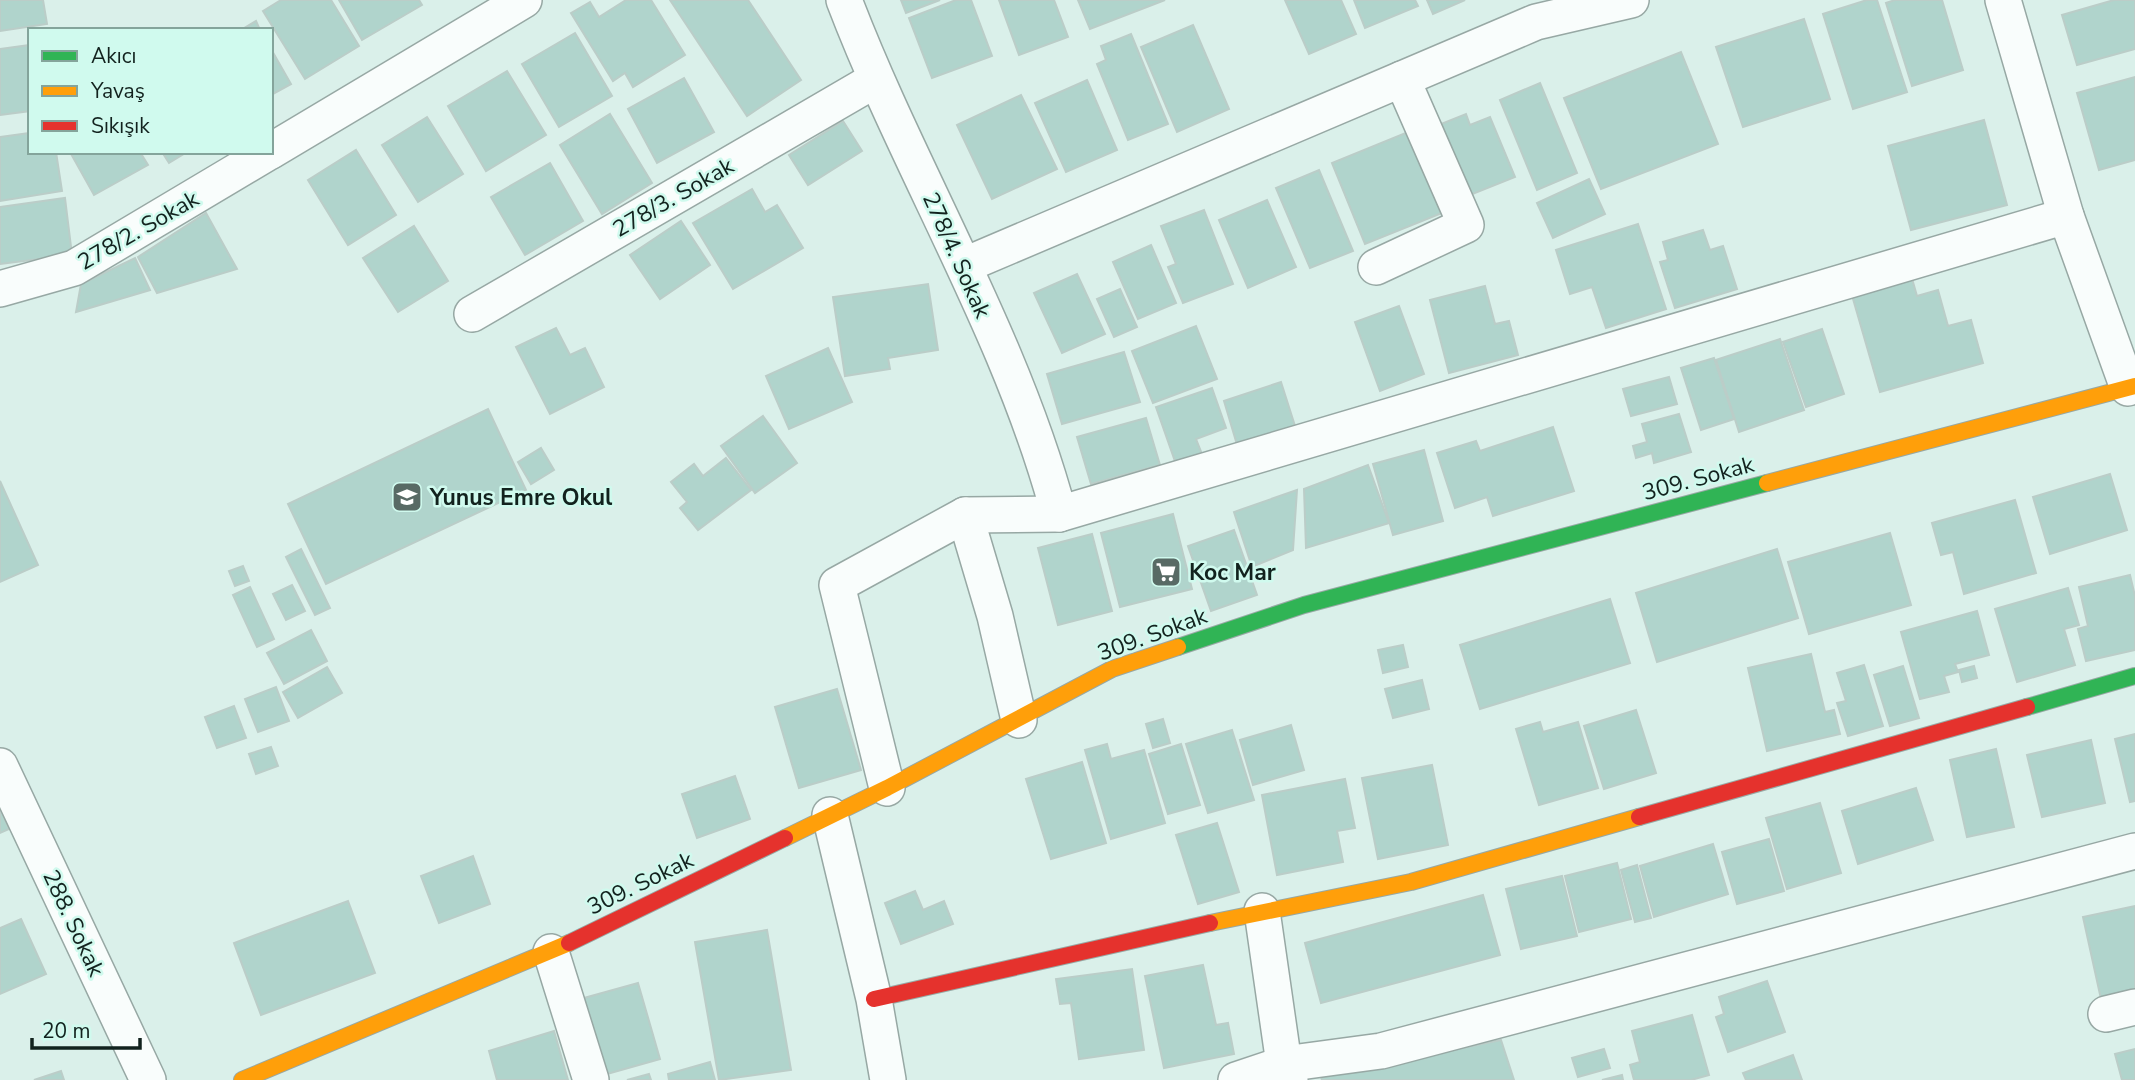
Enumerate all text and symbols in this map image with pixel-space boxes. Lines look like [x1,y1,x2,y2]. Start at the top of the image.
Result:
legend [28,28,273,154]
text: Akıcı [91,42,136,70]
text: Yavaş [90,77,145,105]
text: Sıkışık [91,112,150,140]
street label: 278/3. Sokak [607,150,740,245]
street label: 278/2. Sokak [72,183,205,278]
street label: 278/4. Sokak [915,187,998,324]
street label: 309. Sokak [1639,449,1758,508]
school or university icon: Yunus Emre Okul [390,480,424,514]
place label: Yunus Emre Okul [429,482,613,513]
supermarket icon: Koc Mar [1149,555,1183,589]
place label: Koc Mar [1189,557,1276,588]
street label: 309. Sokak [1093,600,1212,669]
street label: 309. Sokak [582,844,699,922]
street label: 288. Sokak [35,865,112,982]
scale bar [32,1006,140,1050]
text: 20 m [42,1017,91,1045]

